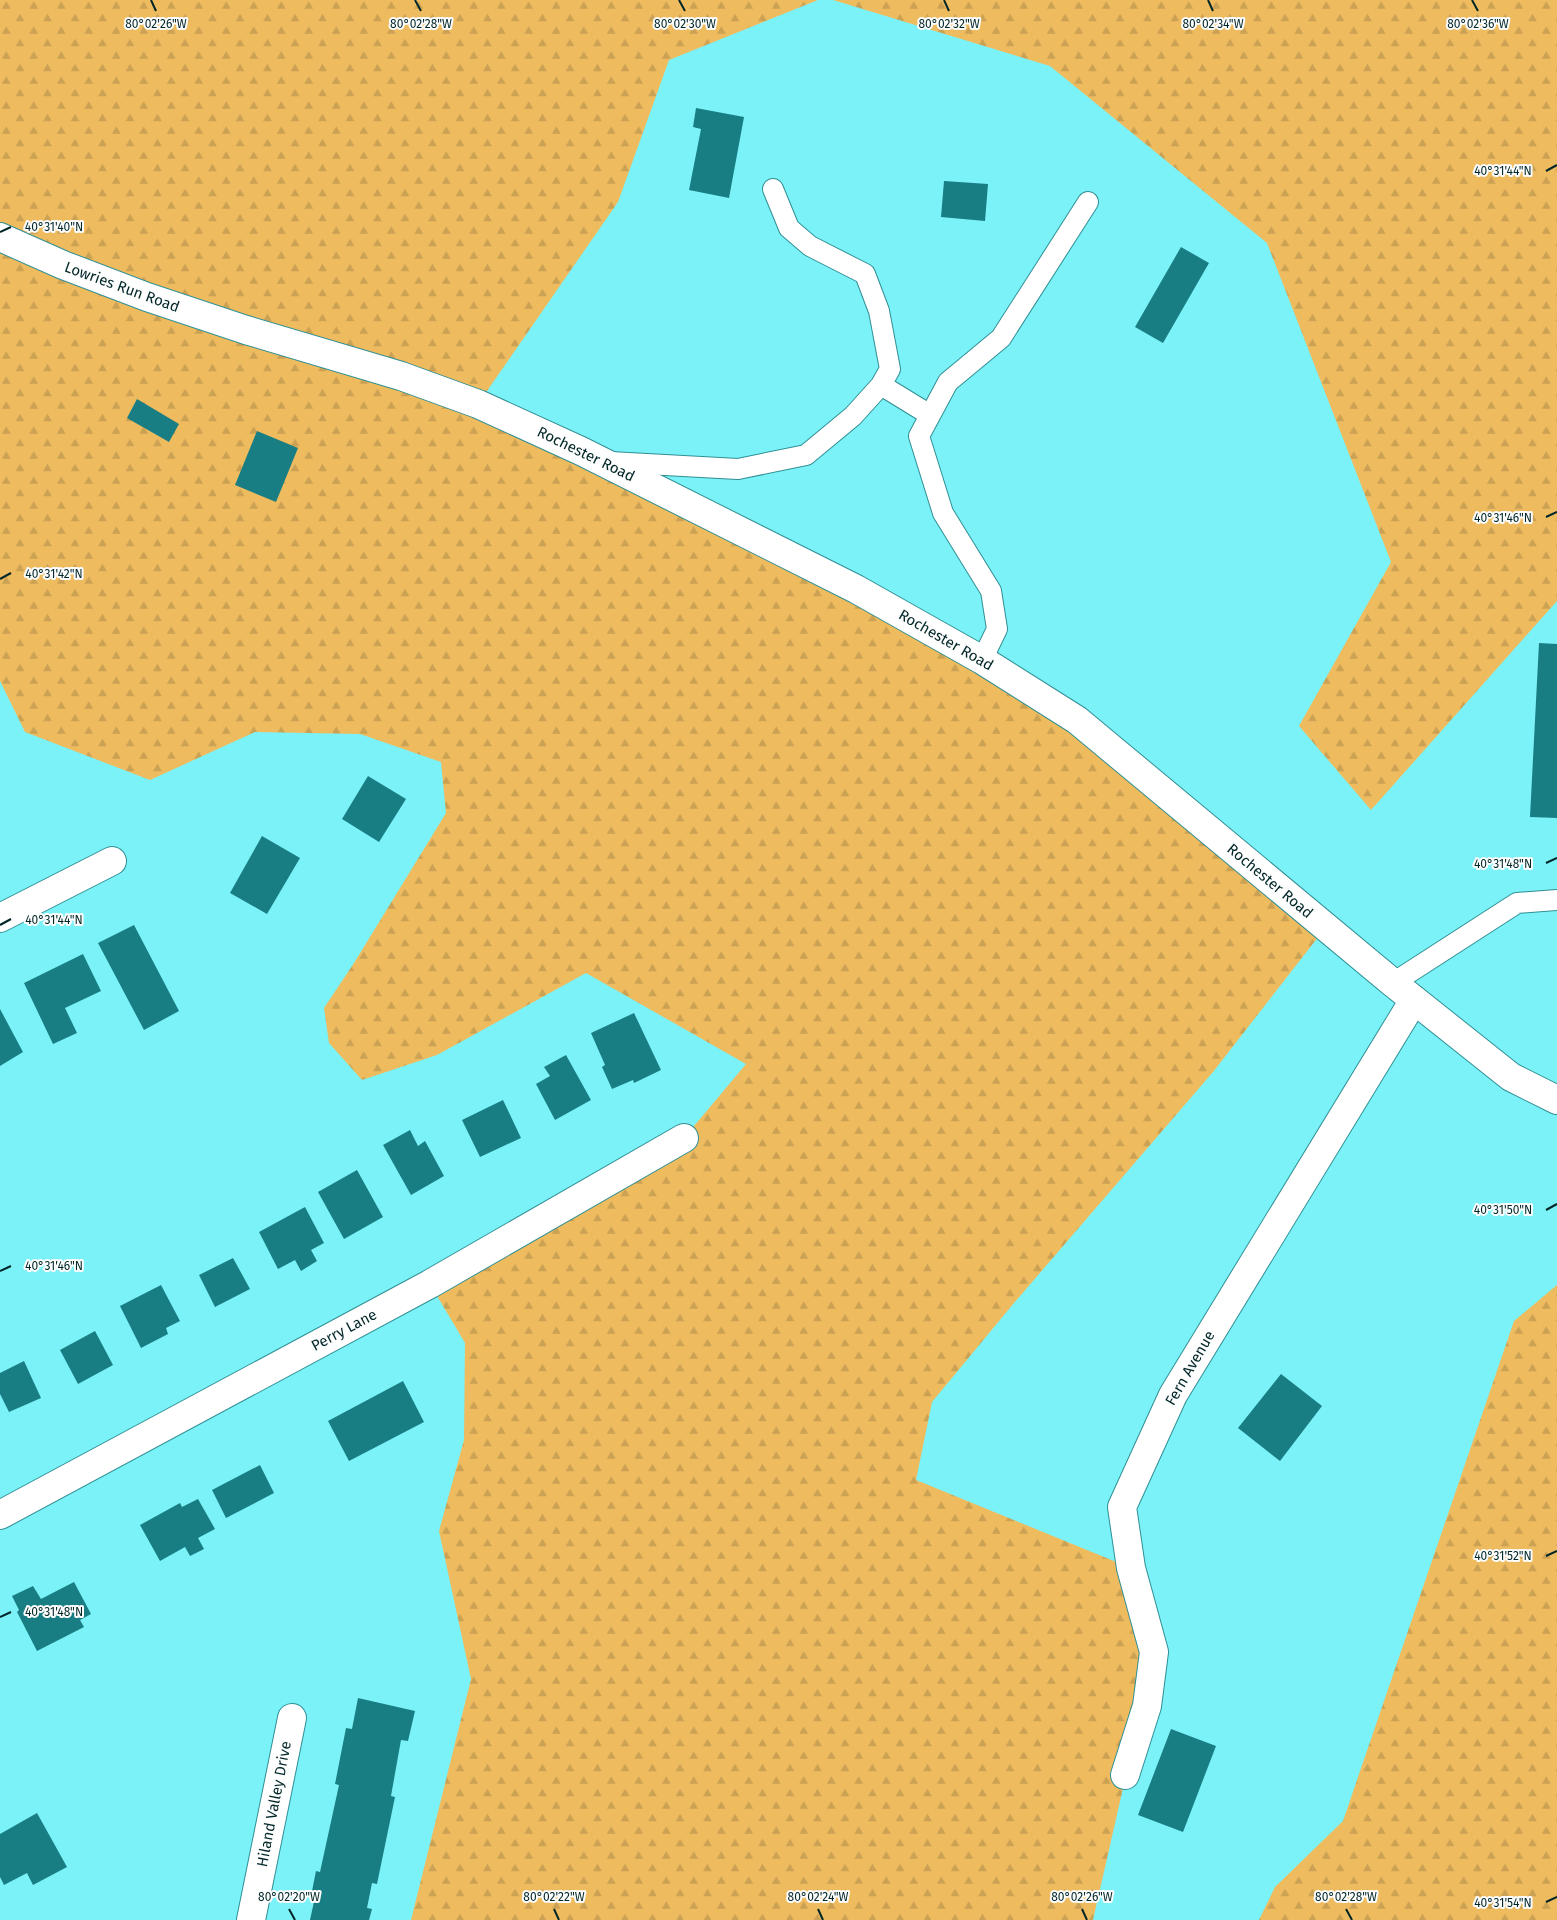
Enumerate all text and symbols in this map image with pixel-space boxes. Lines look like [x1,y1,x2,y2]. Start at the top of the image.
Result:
text: 80°02'26"W [125,17,187,31]
text: 80°02'28"W [390,17,452,31]
text: 80°02'30"W [654,17,716,31]
text: 80°02'32"W [918,17,980,31]
text: 80°02'34"W [1182,17,1244,31]
text: 80°02'36"W [1447,17,1509,31]
text: 40°31'44"N [1474,164,1532,178]
text: 40°31'40"N [25,220,83,234]
street label: Lowries Run Road [62,258,182,316]
street label: Rochester Road [534,423,638,485]
text: 40°31'46"N [1474,511,1532,525]
text: 40°31'42"N [25,567,83,581]
street label: Rochester Road [895,606,997,674]
street label: Rochester Road [1223,840,1317,922]
text: 40°31'48"N [1474,857,1532,871]
text: 40°31'44"N [25,913,83,927]
text: 40°31'50"N [1474,1203,1532,1217]
text: 40°31'46"N [25,1259,83,1273]
street label: Perry Lane [308,1305,380,1355]
street label: Fern Avenue [1161,1327,1219,1409]
text: 40°31'52"N [1474,1549,1532,1563]
text: 40°31'48"N [25,1605,83,1619]
street label: Hiland Valley Drive [253,1740,295,1868]
text: 80°02'20"W [258,1890,320,1904]
text: 80°02'22"W [523,1890,585,1904]
text: 80°02'24"W [788,1890,848,1904]
text: 80°02'26"W [1051,1890,1113,1904]
text: 80°02'28"W [1315,1890,1377,1904]
text: 40°31'54"N [1474,1896,1532,1910]

